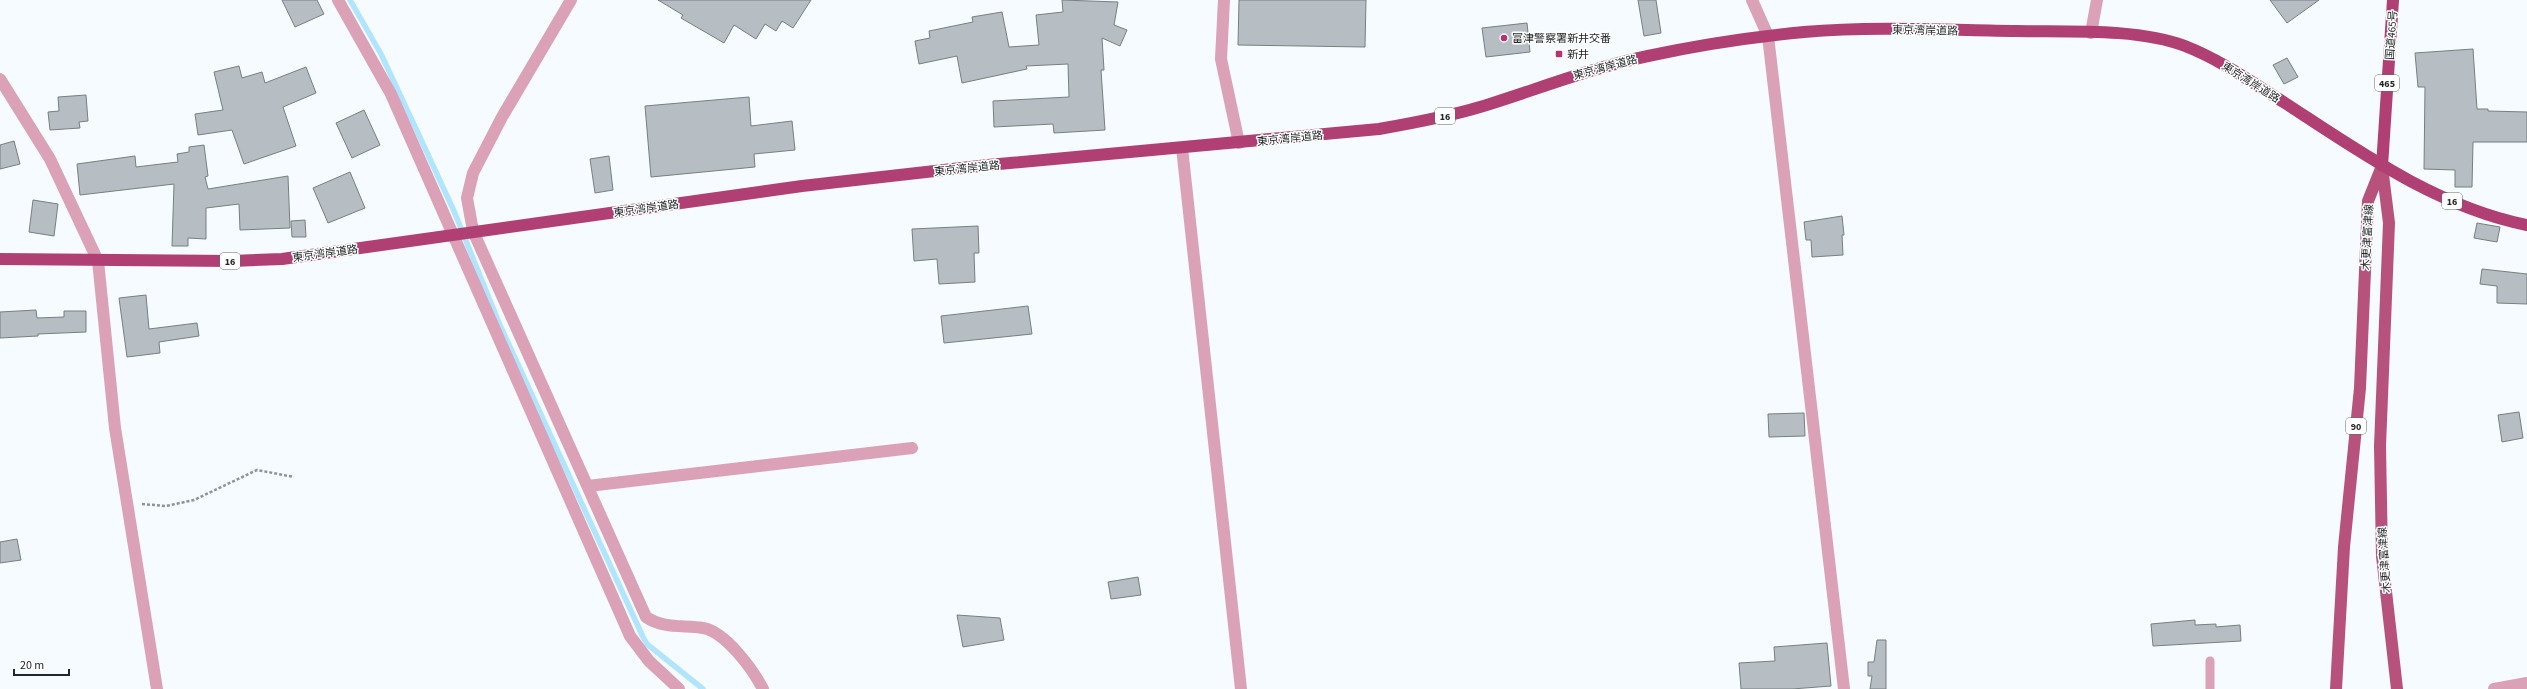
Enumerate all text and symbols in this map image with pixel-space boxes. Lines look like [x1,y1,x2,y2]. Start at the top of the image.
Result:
street label: 国道465号 [2382,10,2401,60]
street label: 東京湾岸道路 [1892,22,1958,39]
place label: 富津警察署新井交番 [1512,31,1611,46]
marker: 富津警察署新井交番 [1499,33,1509,43]
place label: 新井 [1567,47,1589,62]
marker: 新井 [1554,49,1564,59]
street label: 東京湾岸道路 [1571,52,1639,83]
street label: 東京湾岸道路 [2219,59,2283,106]
road number: 465 [2375,75,2399,91]
road number: 16 [1435,108,1455,124]
street label: 東京湾岸道路 [1256,128,1324,149]
street label: 東京湾岸道路 [933,158,1001,179]
road number: 16 [2442,193,2462,209]
street label: 東京湾岸道路 [612,196,680,221]
street label: 木更津富津線 [2358,204,2377,270]
street label: 東京湾岸道路 [291,241,359,266]
road number: 16 [220,253,240,269]
road number: 90 [2346,418,2366,434]
street label: 木更津富津線 [2375,527,2394,593]
scale bar [14,651,69,677]
text: 20 m [20,657,44,674]

